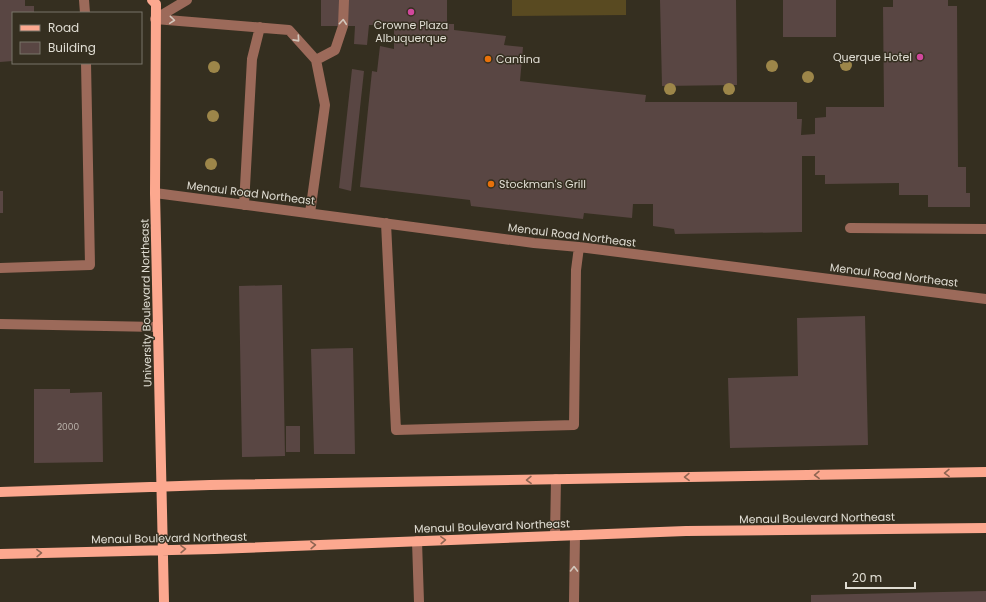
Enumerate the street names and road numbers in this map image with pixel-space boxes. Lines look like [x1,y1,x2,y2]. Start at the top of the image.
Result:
street label: Menaul Road Northeast [186,177,316,209]
street label: University Boulevard Northeast [137,219,155,387]
street label: Menaul Road Northeast [507,219,637,251]
street label: Menaul Road Northeast [829,259,959,291]
street label: Menaul Boulevard Northeast [739,509,895,527]
street label: Menaul Boulevard Northeast [414,515,570,537]
street label: Menaul Boulevard Northeast [91,529,247,547]

